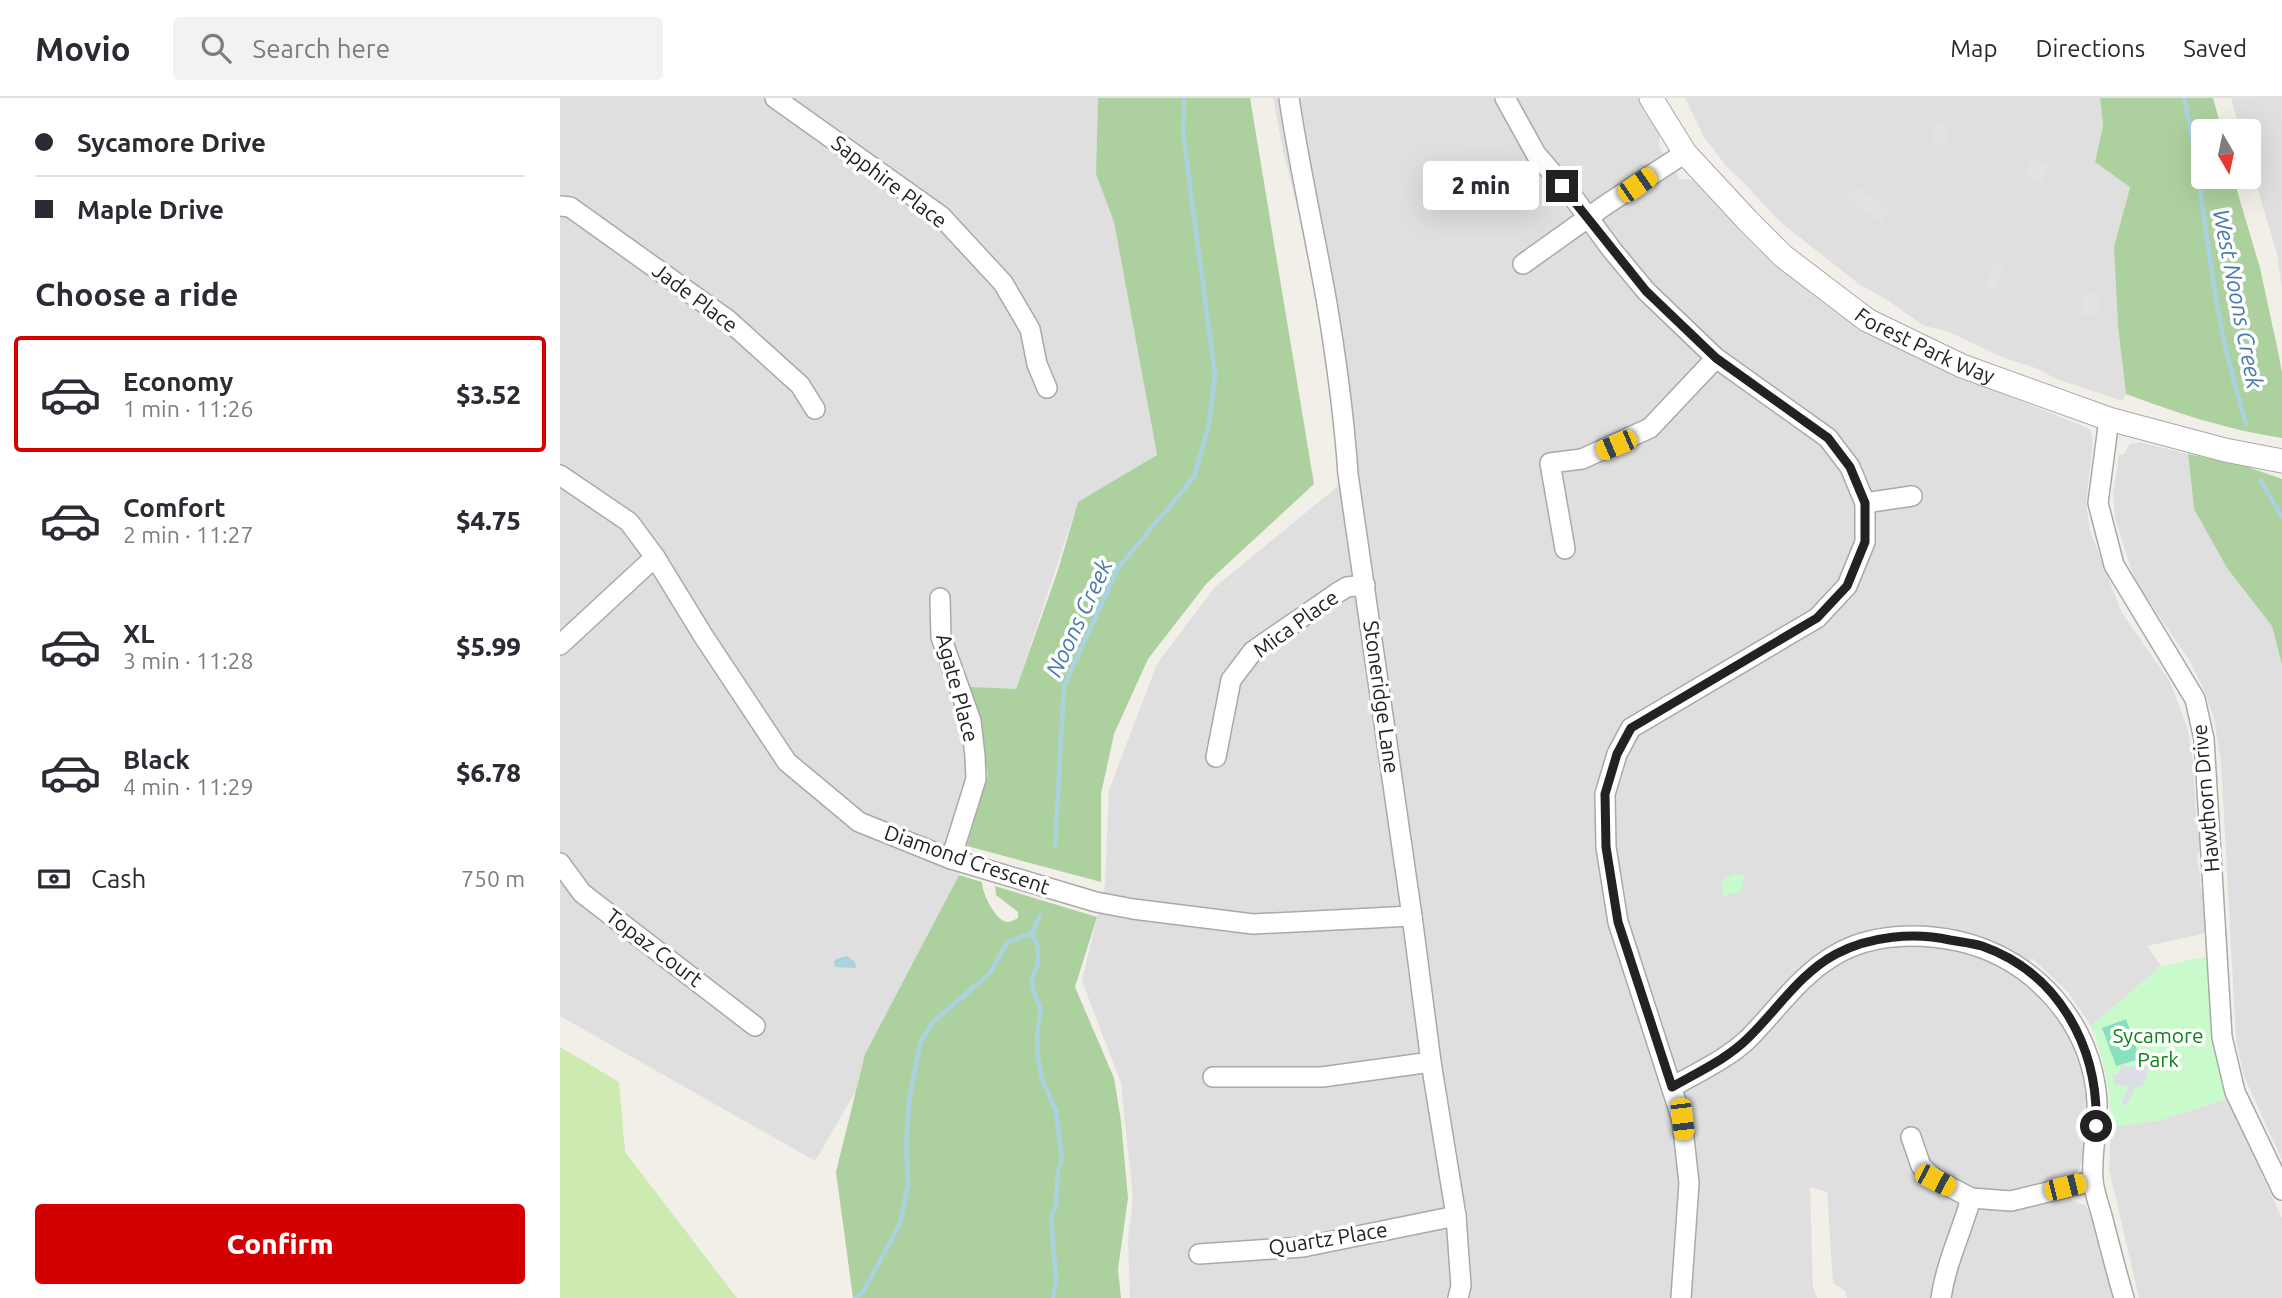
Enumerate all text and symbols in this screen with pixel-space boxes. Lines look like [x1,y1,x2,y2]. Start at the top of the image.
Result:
search box [173,17,663,80]
icon: search [197,29,235,67]
text: Movio [35,30,131,67]
text: Search here [253,34,390,63]
text: Map [1950,35,1997,62]
text: Directions [2035,35,2145,62]
text: Saved [2183,35,2247,62]
north arrow [2191,119,2261,189]
map controls [2191,119,2261,189]
text: Sycamore Drive [77,128,266,157]
street label: Sapphire Place [827,130,952,232]
callout: 2 min [1422,162,1538,210]
car [1614,164,1661,206]
route end [1546,170,1578,202]
text: 2 min [1452,173,1510,198]
text: Maple Drive [77,195,224,224]
water label: West Noons Creek [2209,207,2268,391]
street label: Jade Place [648,258,743,337]
text: Choose a ride [35,276,238,312]
street label: Forest Park Way [1851,302,1998,388]
icon: car [39,363,102,426]
text: Economy [123,367,233,396]
text: $3.52 [456,380,521,409]
text: 1 min · 11:26 [123,396,254,421]
car [1593,427,1640,463]
icon: car [39,489,102,552]
text: Comfort [123,493,226,522]
text: $4.75 [456,506,521,535]
text: 2 min · 11:27 [123,522,254,547]
water label: Noons Creek [1040,555,1117,680]
street label: Mica Place [1248,584,1342,662]
icon: car [39,615,102,678]
text: XL [123,619,154,648]
street label: Stoneridge Lane [1359,619,1405,775]
street label: Agate Place [932,631,984,745]
text: $5.99 [456,632,521,661]
text: 3 min · 11:28 [123,648,254,673]
street label: Hawthorn Drive [2187,723,2223,873]
icon: car [39,741,102,804]
text: Black [123,745,190,774]
text: $6.78 [456,758,521,787]
text: 4 min · 11:29 [123,774,254,799]
street label: Diamond Crescent [881,820,1053,899]
icon: cash [35,860,73,898]
text: Cash [91,864,146,893]
text: 750 m [461,866,525,891]
street label: Topaz Court [602,903,707,991]
park label: Sycamore Park [2112,1023,2204,1071]
car [1670,1097,1695,1141]
route start [2080,1110,2112,1142]
car [1912,1161,1959,1199]
car [2043,1172,2088,1202]
button: Confirm [35,1204,525,1284]
street label: Quartz Place [1267,1217,1389,1259]

